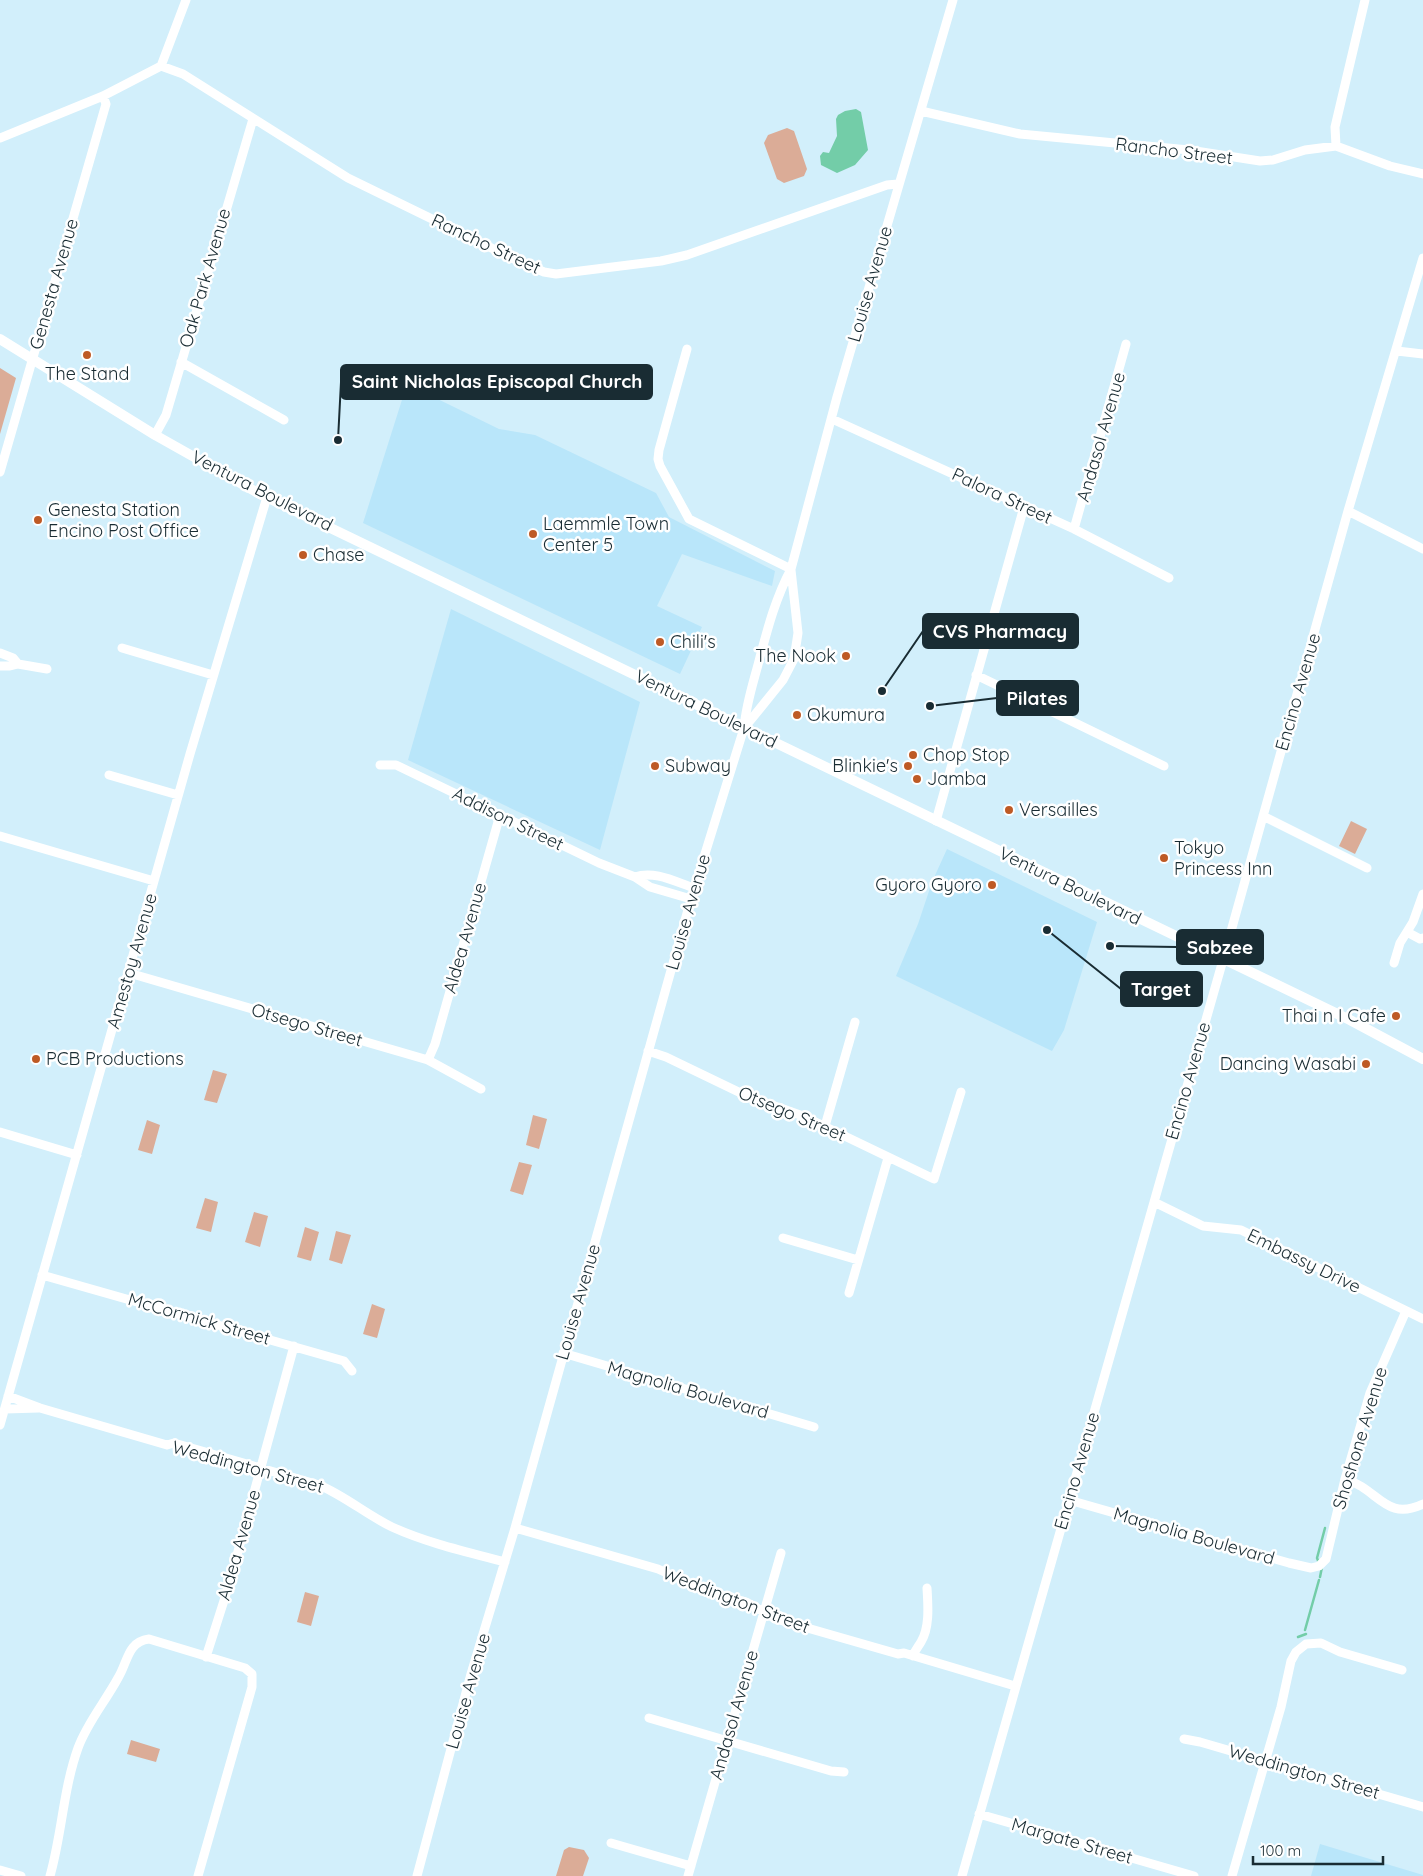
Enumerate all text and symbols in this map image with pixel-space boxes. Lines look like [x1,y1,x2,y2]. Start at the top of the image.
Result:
street label: Rancho Street [1114,132,1234,169]
street label: Oak Park Avenue [174,206,235,350]
street label: Rancho Street [428,208,545,279]
street label: Genesta Avenue [24,216,83,352]
street label: Louise Avenue [842,223,897,345]
marker: The Stand [81,349,93,361]
place label: The Stand [45,362,129,385]
callout: Saint Nicholas Episcopal Church [341,365,652,399]
text: Saint Nicholas Episcopal Church [352,369,642,393]
street label: Andasol Avenue [1071,369,1130,504]
street label: Ventura Boulevard [188,445,337,536]
street label: Palora Street [948,462,1056,529]
place label: Genesta Station Encino Post Office [48,498,199,542]
place label: Laemmle Town Center 5 [543,512,669,556]
marker: Genesta Station Encino Post Office [32,514,44,526]
marker: Laemmle Town Center 5 [527,528,539,540]
place label: Chase [313,543,365,566]
marker: Chase [297,549,309,561]
callout: CVS Pharmacy [923,614,1078,648]
text: CVS Pharmacy [933,619,1067,643]
place label: Chili's [670,630,716,653]
street label: Encino Avenue [1270,630,1325,753]
marker: Chili's [654,636,666,648]
place label: The Nook [755,644,836,667]
marker: The Nook [840,650,852,662]
street label: Ventura Boulevard [631,664,781,753]
callout: Pilates [997,681,1078,715]
text: Pilates [1006,686,1068,710]
place label: Okumura [807,703,885,726]
marker: Okumura [791,709,803,721]
place label: Chop Stop [923,743,1010,766]
marker: Chop Stop [907,749,919,761]
place label: Subway [665,754,731,777]
place label: Blinkie's [832,754,898,777]
marker: Subway [649,760,661,772]
marker: Blinkie's [902,760,914,772]
place label: Jamba [927,767,986,790]
marker: Jamba [911,773,923,785]
street label: Addison Street [449,782,568,855]
place label: Versailles [1019,798,1098,821]
marker: Versailles [1003,804,1015,816]
place label: Tokyo Princess Inn [1174,836,1273,880]
street label: Ventura Boulevard [995,841,1145,930]
street label: Louise Avenue [660,851,715,973]
marker: Tokyo Princess Inn [1158,852,1170,864]
place label: Gyoro Gyoro [875,873,982,896]
marker: Gyoro Gyoro [986,879,998,891]
street label: Aldea Avenue [438,880,491,996]
street label: Amestoy Avenue [101,890,162,1031]
callout: Sabzee [1177,930,1263,964]
text: Sabzee [1187,935,1253,959]
callout: Target [1121,972,1202,1006]
text: Target [1131,977,1191,1001]
street label: Otsego Street [249,998,365,1051]
place label: Thai n I Cafe [1282,1004,1386,1027]
marker: Thai n I Cafe [1390,1010,1402,1022]
street label: Encino Avenue [1160,1019,1215,1142]
place label: PCB Productions [46,1047,184,1070]
place label: Dancing Wasabi [1220,1052,1356,1075]
marker: PCB Productions [30,1053,42,1065]
marker: Dancing Wasabi [1360,1058,1372,1070]
street label: Otsego Street [735,1081,849,1147]
street label: Embassy Drive [1244,1223,1365,1298]
street label: Louise Avenue [550,1241,605,1363]
street label: McCormick Street [125,1287,273,1350]
street label: Magnolia Boulevard [605,1355,771,1424]
street label: Shoshone Avenue [1327,1364,1392,1512]
street label: Encino Avenue [1049,1409,1104,1532]
street label: Weddington Street [170,1435,326,1498]
street label: Aldea Avenue [212,1487,265,1603]
street label: Magnolia Boulevard [1111,1501,1277,1570]
street label: Weddington Street [659,1561,813,1638]
street label: Louise Avenue [440,1630,495,1752]
street label: Andasol Avenue [704,1647,763,1782]
street label: Weddington Street [1226,1739,1382,1804]
street label: Margate Street [1009,1812,1135,1869]
scale bar [1253,1834,1383,1866]
text: 100 m [1260,1841,1301,1860]

